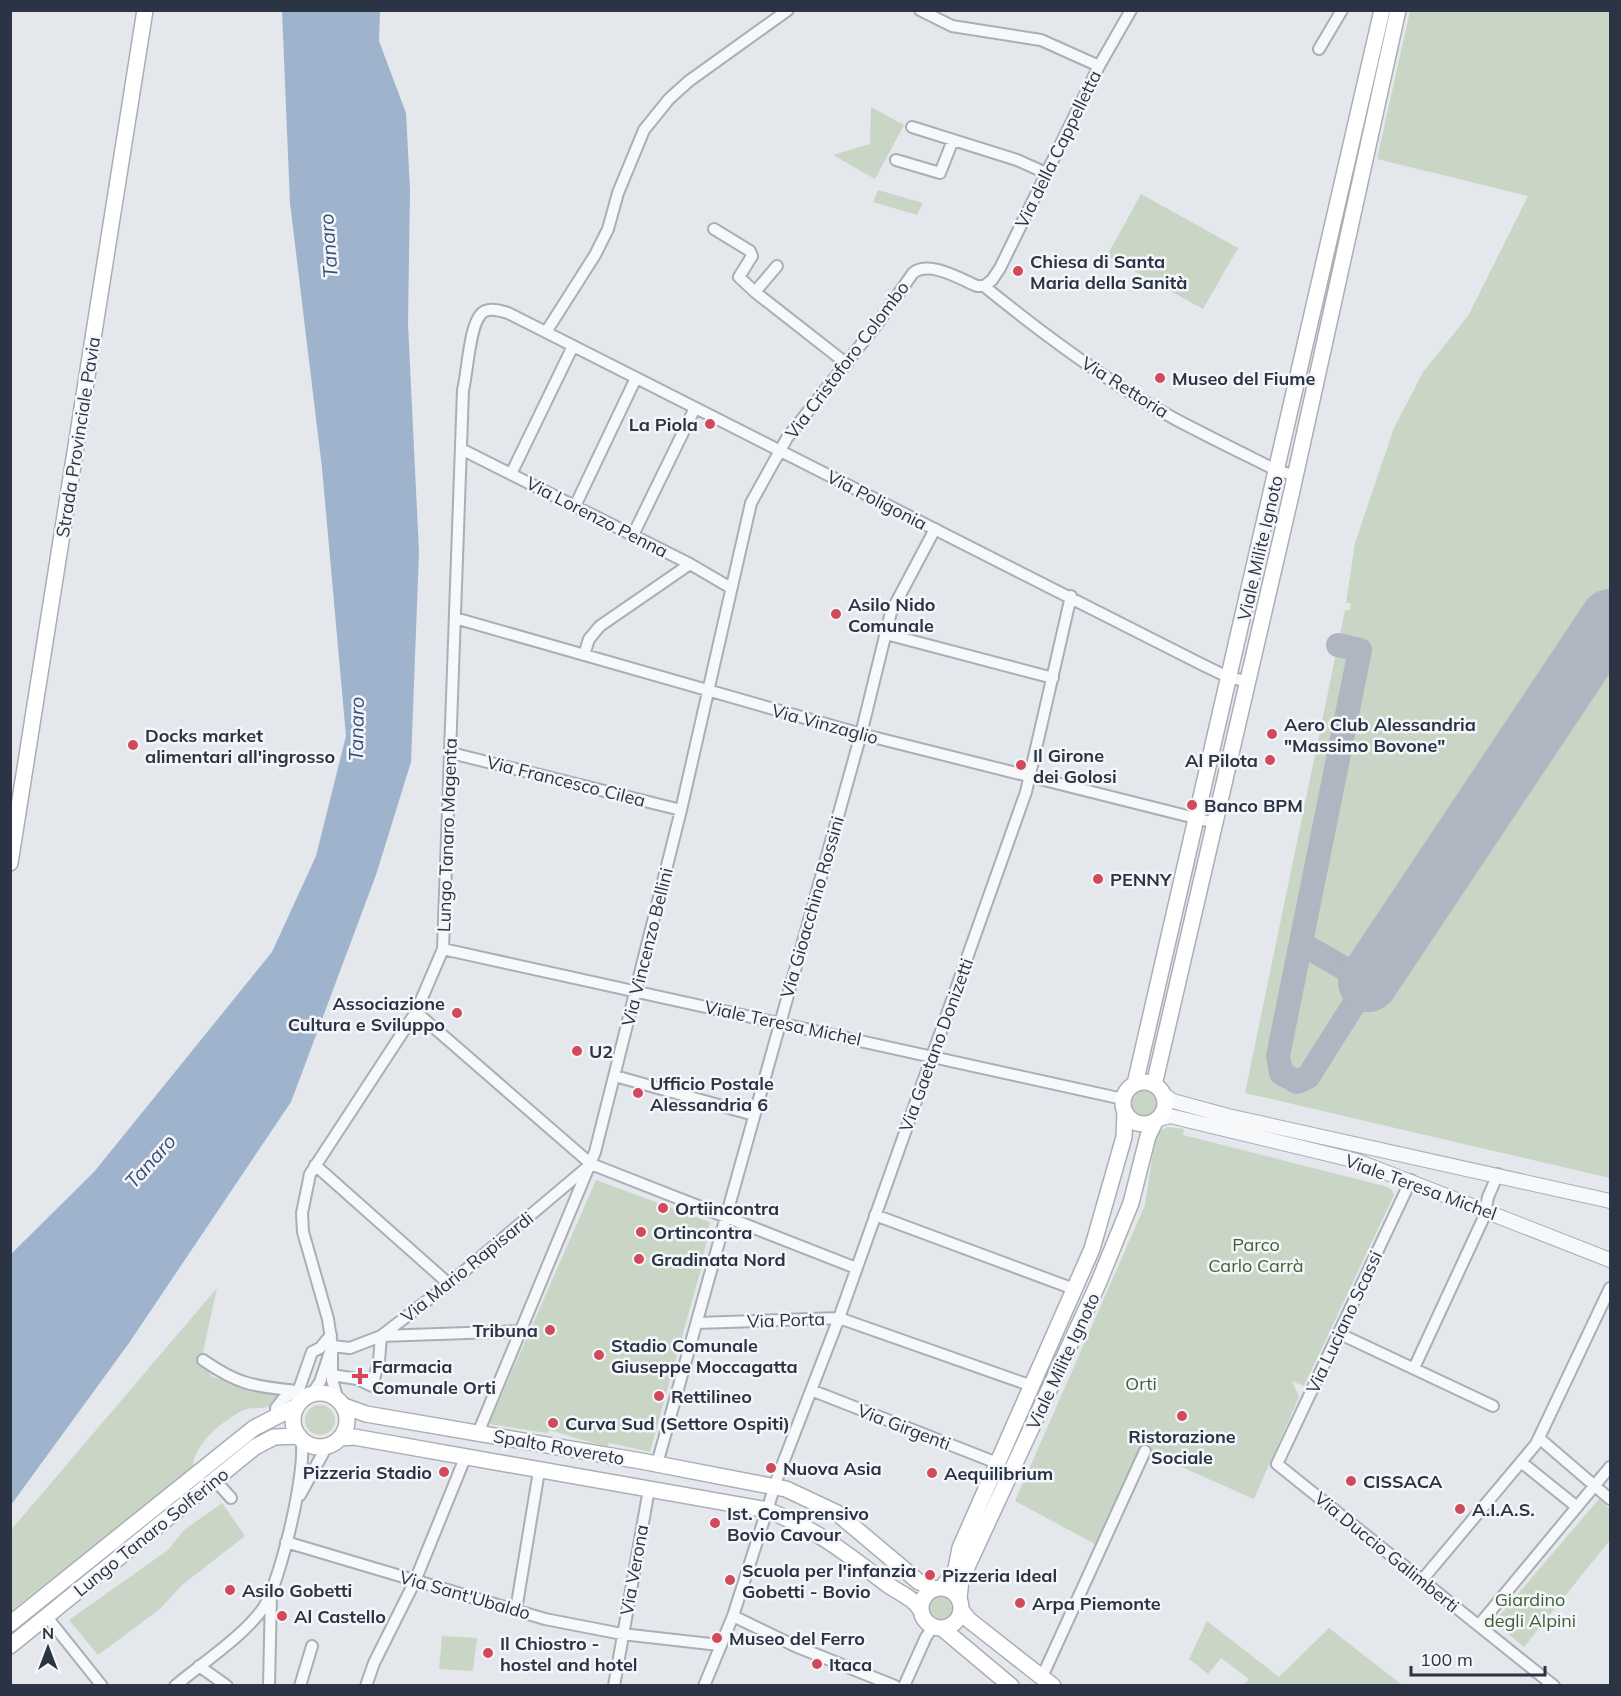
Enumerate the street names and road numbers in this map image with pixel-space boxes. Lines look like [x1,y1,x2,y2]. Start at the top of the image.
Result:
street label: Via della Cappelletta [1010,66,1106,232]
street label: Via Cristoforo Colombo [780,277,914,443]
street label: Strada Provinciale Pavia [51,335,105,539]
street label: Via Rettoria [1077,351,1173,423]
street label: Via Poligonia [823,465,931,535]
street label: Via Lorenzo Penna [522,471,672,563]
street label: Viale Milite Ignoto [1232,473,1288,623]
street label: Via Vinzaglio [769,699,881,749]
street label: Lungo Tanaro Magenta [432,738,462,932]
street label: Via Francesco Cilea [484,750,648,812]
street label: Via Gioacchino Rossini [775,813,849,1001]
street label: Via Vincenzo Bellini [616,865,678,1029]
street label: Via Gaetano Donizetti [894,955,978,1135]
street label: Viale Teresa Michel [703,995,863,1051]
street label: Viale Teresa Michel [1342,1149,1500,1225]
street label: Via Mario Rapisardi [396,1206,538,1328]
street label: Via Luciano Scassi [1301,1247,1387,1397]
street label: Viale Milite Ignoto [1021,1289,1105,1433]
street label: Via Porta [747,1307,825,1333]
street label: Via Girgenti [854,1399,954,1455]
street label: Spalto Rovereto [492,1424,626,1470]
street label: Lungo Tanaro Solferino [69,1462,233,1602]
street label: Via Duccio Galimberti [1310,1487,1464,1617]
street label: Via Verona [615,1523,653,1617]
street label: Via Sant'Ubaldo [397,1565,533,1625]

